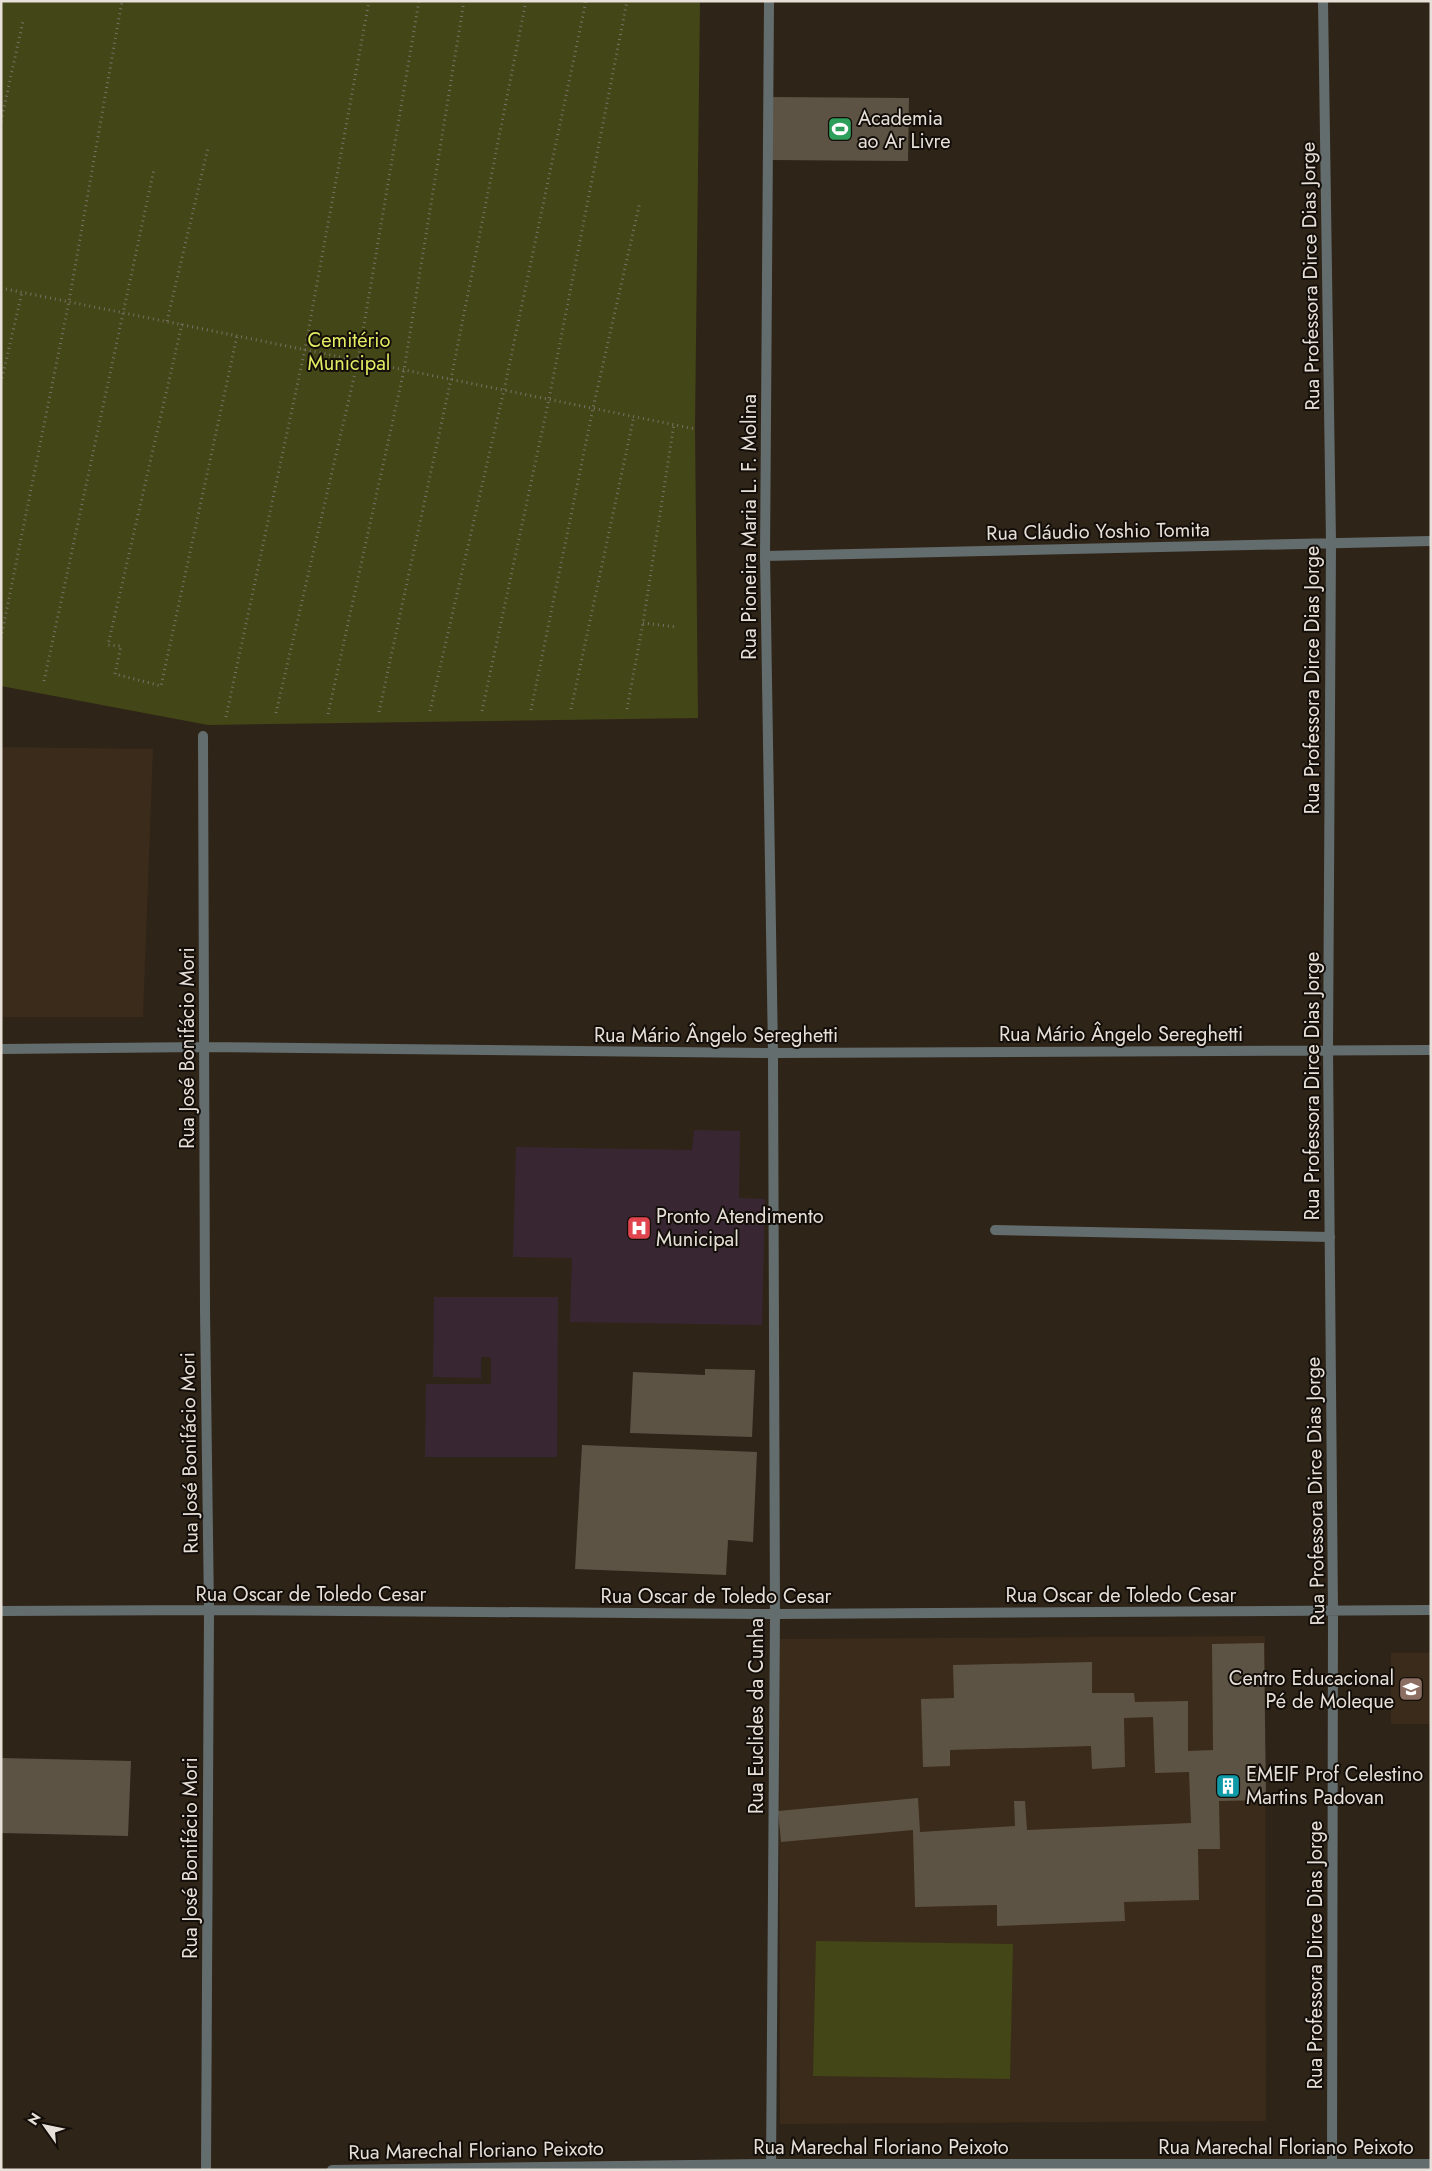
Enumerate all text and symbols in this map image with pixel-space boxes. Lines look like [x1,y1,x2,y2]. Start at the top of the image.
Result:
place label: Academia ao Ar Livre [858,104,950,156]
sports icon: Academia ao Ar Livre [827,116,853,142]
street label: Rua Professora Dirce Dias Jorge [1294,141,1327,411]
park label: Cemitério Municipal [308,326,391,378]
street label: Rua Pioneira Maria L. F. Molina [735,394,764,660]
street label: Rua Cláudio Yoshio Tomita [986,515,1210,548]
street label: Rua Professora Dirce Dias Jorge [1298,546,1327,814]
street label: Rua José Bonifácio Mori [173,947,202,1149]
street label: Rua Professora Dirce Dias Jorge [1298,952,1327,1220]
street label: Rua Mário Ângelo Sereghetti [999,1020,1243,1049]
street label: Rua Mário Ângelo Sereghetti [594,1021,838,1050]
place label: Pronto Atendimento Municipal [656,1202,824,1254]
hospital icon: Pronto Atendimento Municipal [626,1215,652,1241]
street label: Rua José Bonifácio Mori [173,1352,206,1554]
street label: Rua Professora Dirce Dias Jorge [1299,1356,1332,1626]
street label: Rua Oscar de Toledo Cesar [196,1580,427,1609]
street label: Rua Oscar de Toledo Cesar [1006,1581,1237,1610]
street label: Rua Oscar de Toledo Cesar [601,1582,832,1611]
street label: Rua Euclides da Cunha [742,1618,771,1814]
place label: Centro Educacional Pé de Moleque [1229,1664,1394,1716]
school or university icon: Centro Educacional Pé de Moleque [1398,1676,1424,1702]
street label: Rua José Bonifácio Mori [176,1757,205,1959]
place label: EMEIF Prof Celestino Martins Padovan [1246,1760,1423,1812]
building icon: EMEIF Prof Celestino Martins Padovan [1215,1773,1241,1799]
street label: Rua Professora Dirce Dias Jorge [1301,1821,1330,2089]
north arrow [20,2101,70,2151]
text: N [23,2109,46,2129]
street label: Rua Marechal Floriano Peixoto [753,2133,1009,2162]
street label: Rua Marechal Floriano Peixoto [1158,2133,1414,2162]
street label: Rua Marechal Floriano Peixoto [348,2134,604,2167]

